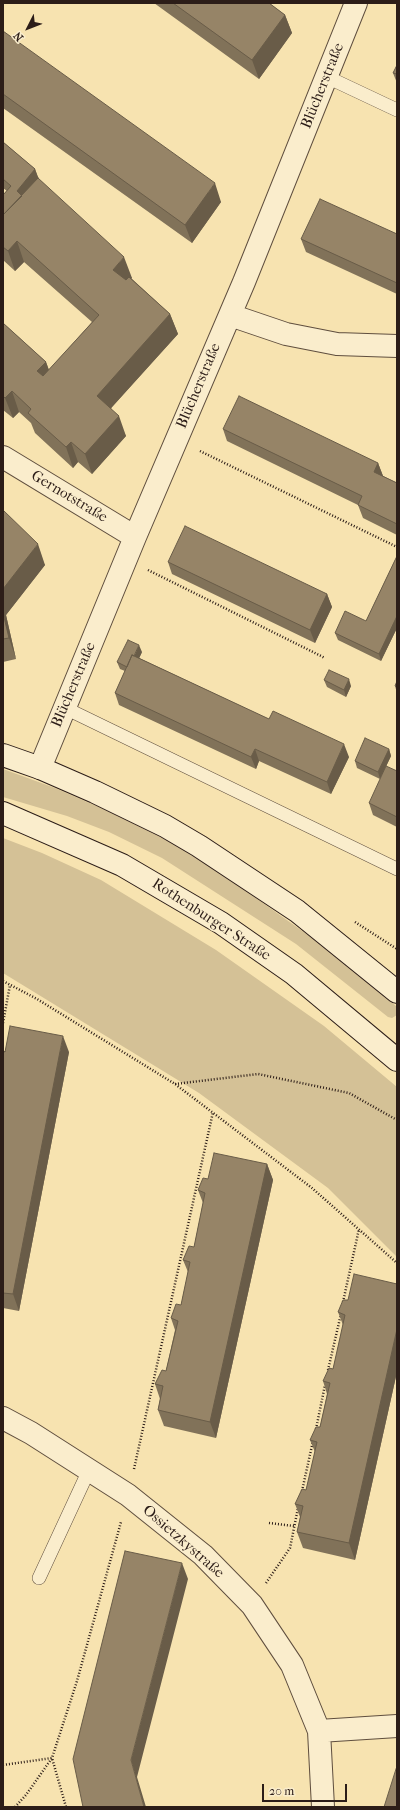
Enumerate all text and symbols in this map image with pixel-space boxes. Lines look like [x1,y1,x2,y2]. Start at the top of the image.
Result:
north arrow [8,8,48,48]
text: N [11,29,26,44]
street label: Blücherstraße [298,41,348,131]
street label: Blücherstraße [173,341,225,431]
street label: Gernotstraße [28,467,110,527]
street label: Blücherstraße [48,640,100,730]
street label: Rothenburger Straße [148,875,274,965]
street label: Ossietzkystraße [139,1502,227,1582]
scale bar [264,1776,349,1802]
text: 20 m [269,1784,294,1798]

